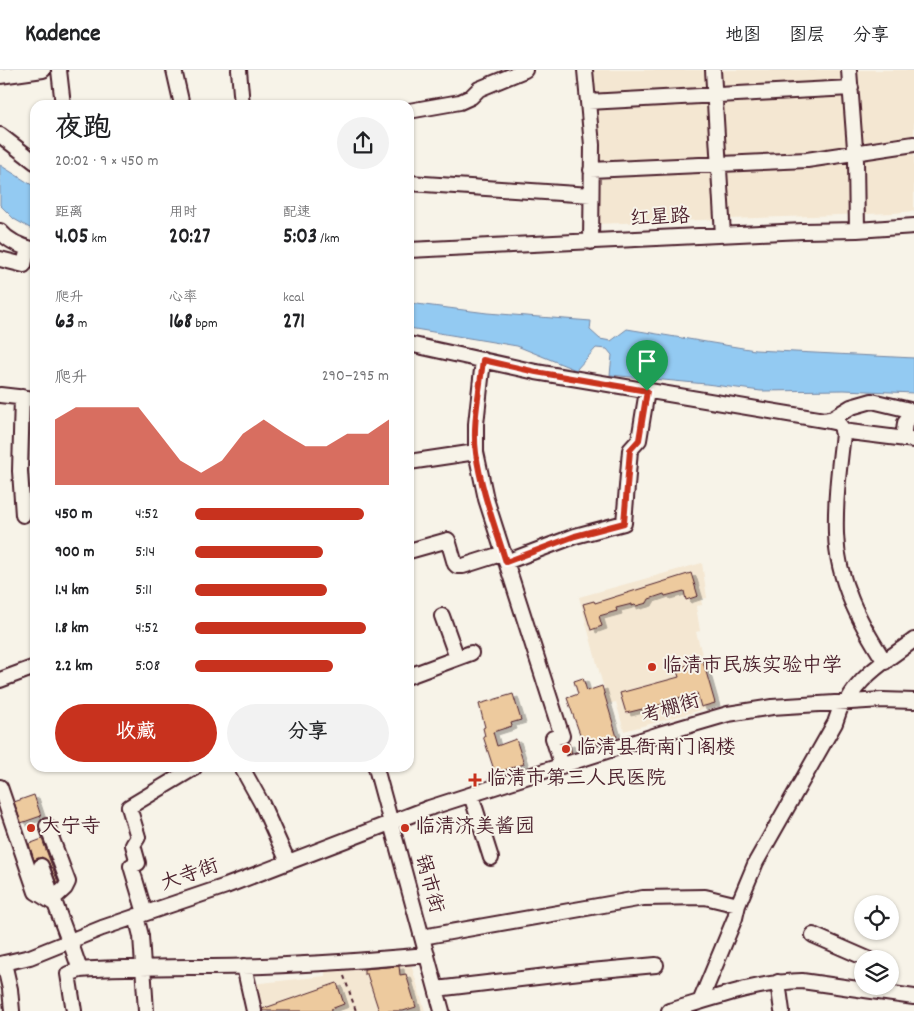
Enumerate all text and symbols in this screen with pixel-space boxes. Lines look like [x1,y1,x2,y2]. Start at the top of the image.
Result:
text: Kadence [25,18,100,52]
text: 地图 [725,24,761,49]
text: 图层 [789,24,825,49]
text: 分享 [853,24,889,49]
text: 夜跑 [55,111,111,151]
button: share [337,117,389,169]
text: 20:02 · 9 × 450 m [55,150,158,173]
text: 距离 [55,203,83,223]
text: 用时 [169,203,197,223]
text: 配速 [283,203,311,223]
street label: 红星路 [629,203,692,235]
text: 4.05 [55,223,88,253]
text: 20:27 [169,223,210,253]
text: 5:03 [283,223,317,253]
text: km [88,229,107,249]
text: /km [317,229,340,249]
text: 爬升 [55,288,83,308]
text: 心率 [169,288,197,308]
text: kcal [283,288,304,308]
text: 63 [55,308,75,338]
text: 168 [169,308,192,338]
text: 271 [283,308,305,338]
text: m [75,314,87,334]
text: bpm [192,314,218,334]
pin [626,340,668,391]
icon: arrive [633,347,661,375]
text: 290–295 m [322,365,389,388]
text: 爬升 [55,367,87,390]
text: 450 m [55,503,92,526]
text: 4:52 [135,503,159,526]
text: 900 m [55,541,94,564]
text: 5:14 [135,541,155,564]
text: 1.4 km [55,579,89,602]
text: 5:11 [135,579,152,602]
text: 1.8 km [55,617,89,640]
text: 4:52 [135,617,159,640]
place label: 临清市民族实验中学 [662,653,842,681]
text: 2.2 km [55,655,93,678]
text: 5:08 [135,655,160,678]
marker: 临清市民族实验中学 [646,661,658,673]
street label: 考棚街 [638,688,704,732]
button: 收藏 [55,704,217,762]
button: 分享 [227,704,389,762]
place label: 临清县衙南门阁楼 [576,735,736,763]
marker: 临清县衙南门阁楼 [560,743,572,755]
place label: 临清市第三人民医院 [486,766,666,794]
marker: 临清市第三人民医院 [468,773,482,787]
place label: 大宁寺 [41,814,101,842]
place label: 临清济美酱园 [415,814,535,842]
marker: 大宁寺 [25,822,37,834]
marker: 临清济美酱园 [399,822,411,834]
street label: 锅市街 [407,851,449,917]
street label: 大寺街 [157,853,223,899]
map controls [854,895,899,995]
button: locate [854,895,899,940]
button: layers [854,950,899,995]

